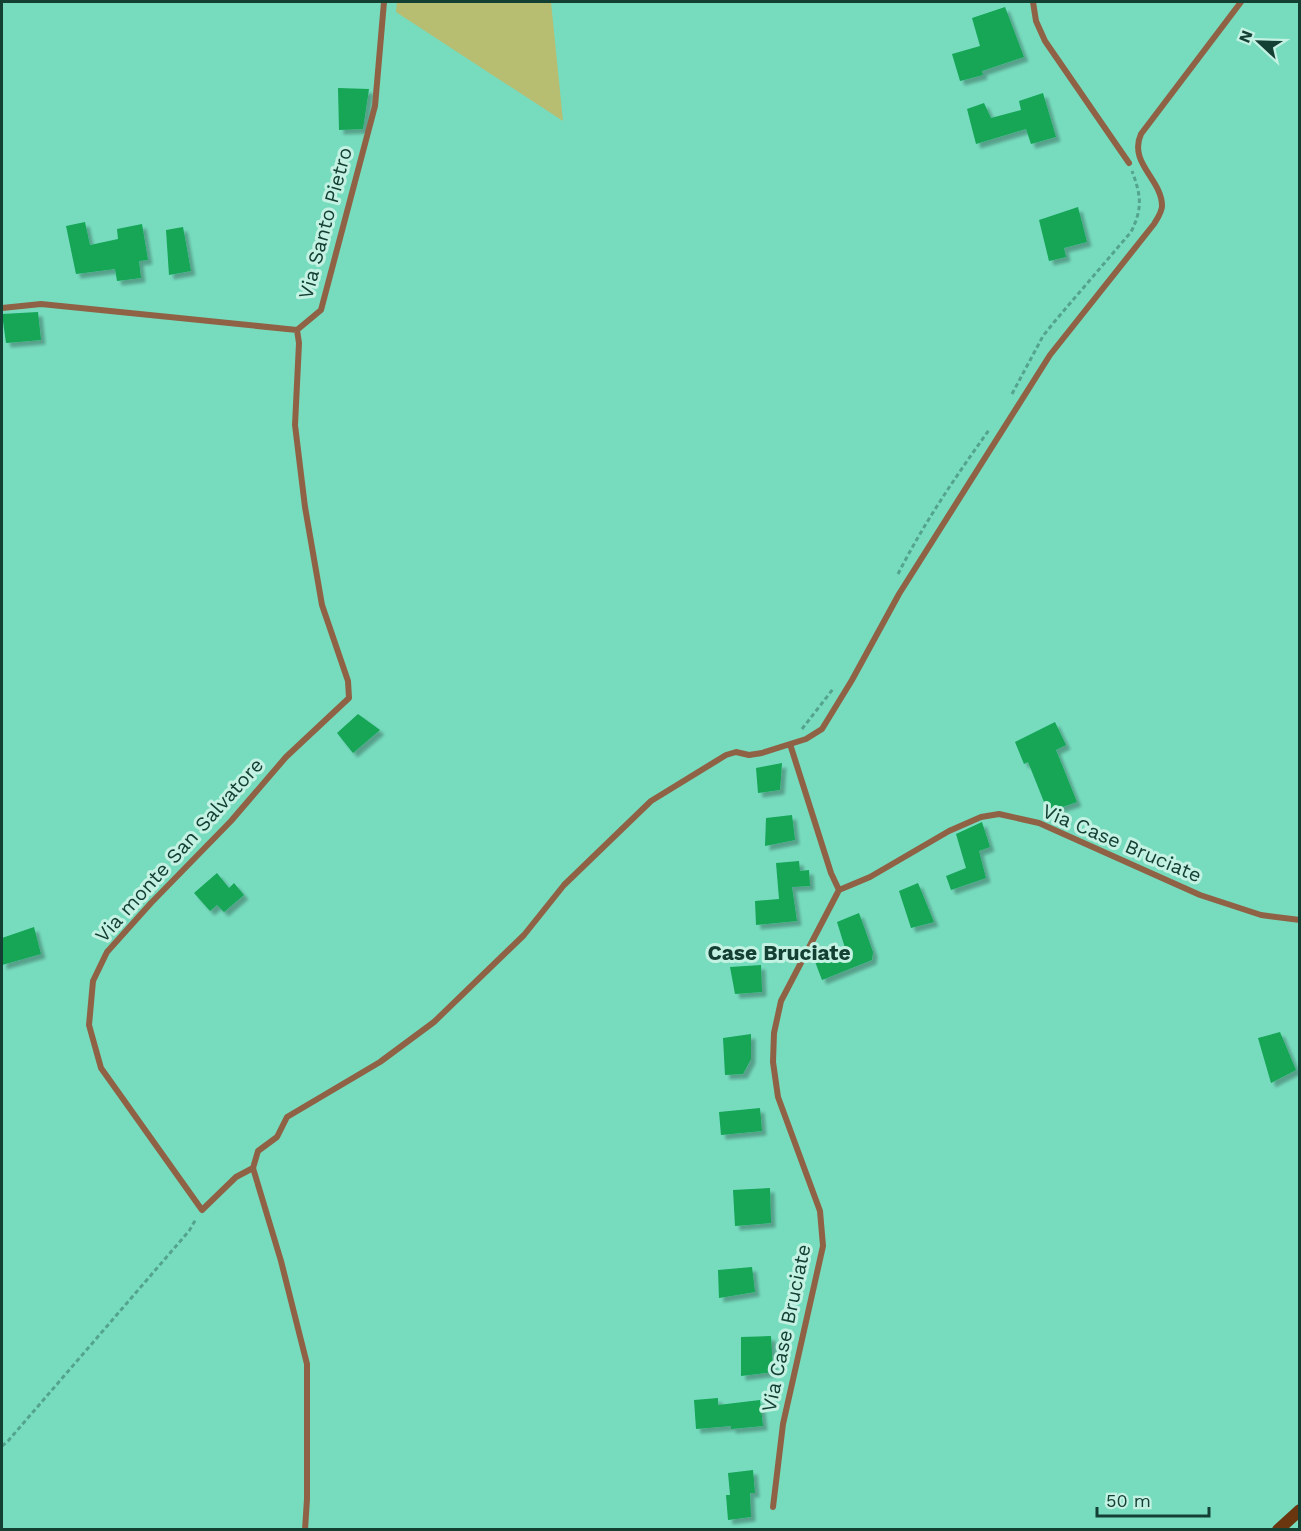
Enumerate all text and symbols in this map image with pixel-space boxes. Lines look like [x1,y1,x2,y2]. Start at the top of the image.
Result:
north arrow [1229,12,1289,72]
text: N [1235,28,1257,46]
street label: Via Santo Pietro [293,144,357,302]
street label: Via monte San Salvatore [90,753,268,947]
street label: Via Case Bruciate [1039,799,1205,887]
district label: Case Bruciate [707,940,851,965]
street label: Via Case Bruciate [757,1242,815,1414]
scale bar [1097,1480,1210,1518]
text: 50 m [1106,1490,1151,1511]

